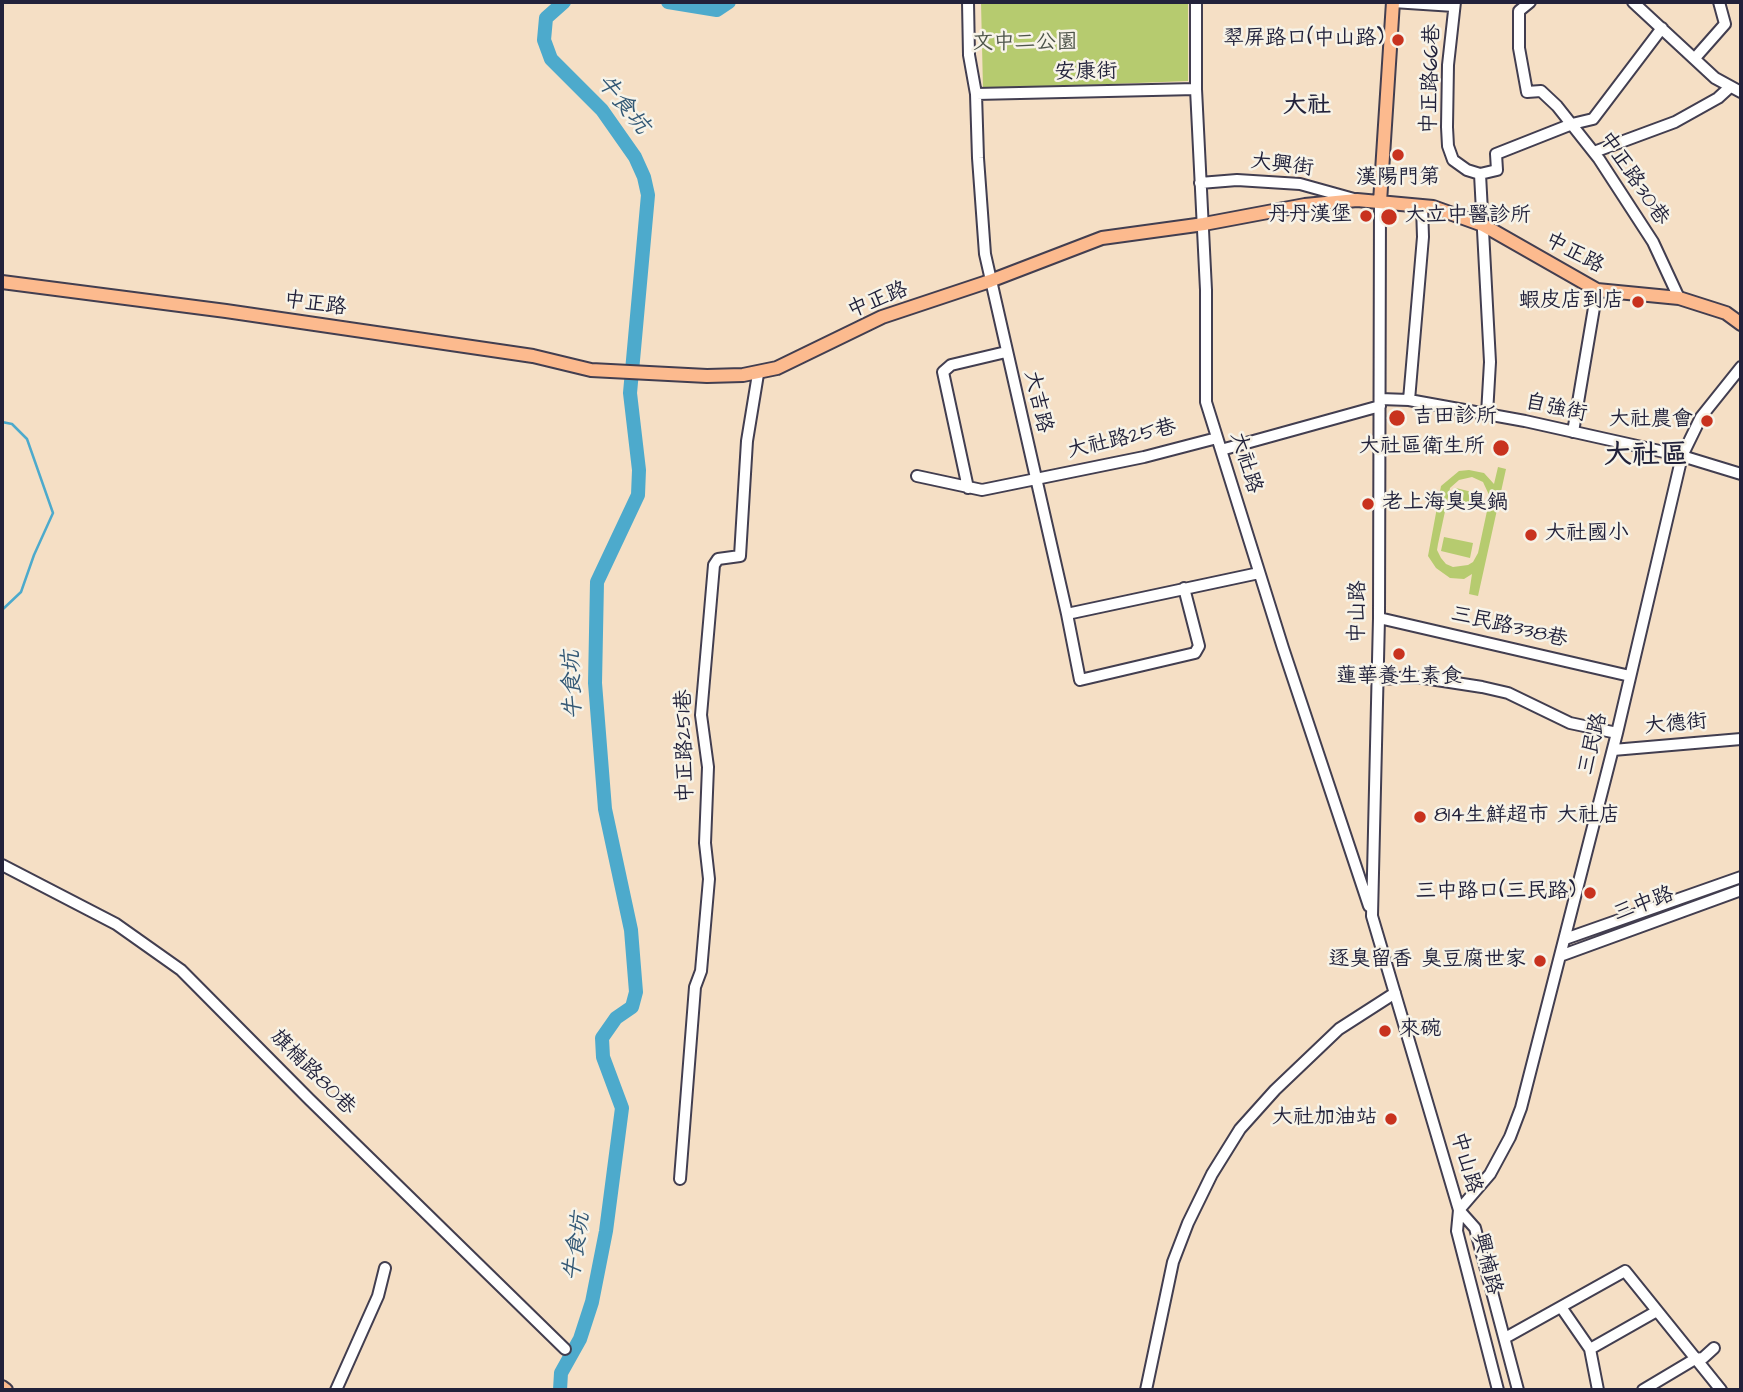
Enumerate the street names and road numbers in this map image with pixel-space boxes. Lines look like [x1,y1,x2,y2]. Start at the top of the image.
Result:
street label: 中正路66巷 [1417,23,1447,135]
street label: 安康街 [1054,60,1118,86]
street label: 中正路30巷 [1592,127,1674,231]
street label: 大興街 [1249,150,1315,182]
street label: 中正路 [1540,228,1608,280]
street label: 中正路 [844,278,912,324]
street label: 中正路 [282,288,348,322]
street label: 大吉路 [1018,368,1056,436]
street label: 自強街 [1523,390,1589,428]
street label: 大社路25巷 [1065,415,1179,465]
street label: 大社路 [1224,429,1266,497]
street label: 中山路 [1346,580,1372,644]
street label: 三民路338巷 [1448,602,1570,654]
street label: 中正路251巷 [672,689,700,803]
street label: 三民路 [1574,710,1614,778]
street label: 大德街 [1644,710,1708,740]
street label: 三中路 [1610,882,1678,928]
street label: 旗楠路80巷 [264,1025,360,1121]
street label: 中山路 [1444,1129,1486,1197]
street label: 興楠路 [1466,1230,1506,1298]

